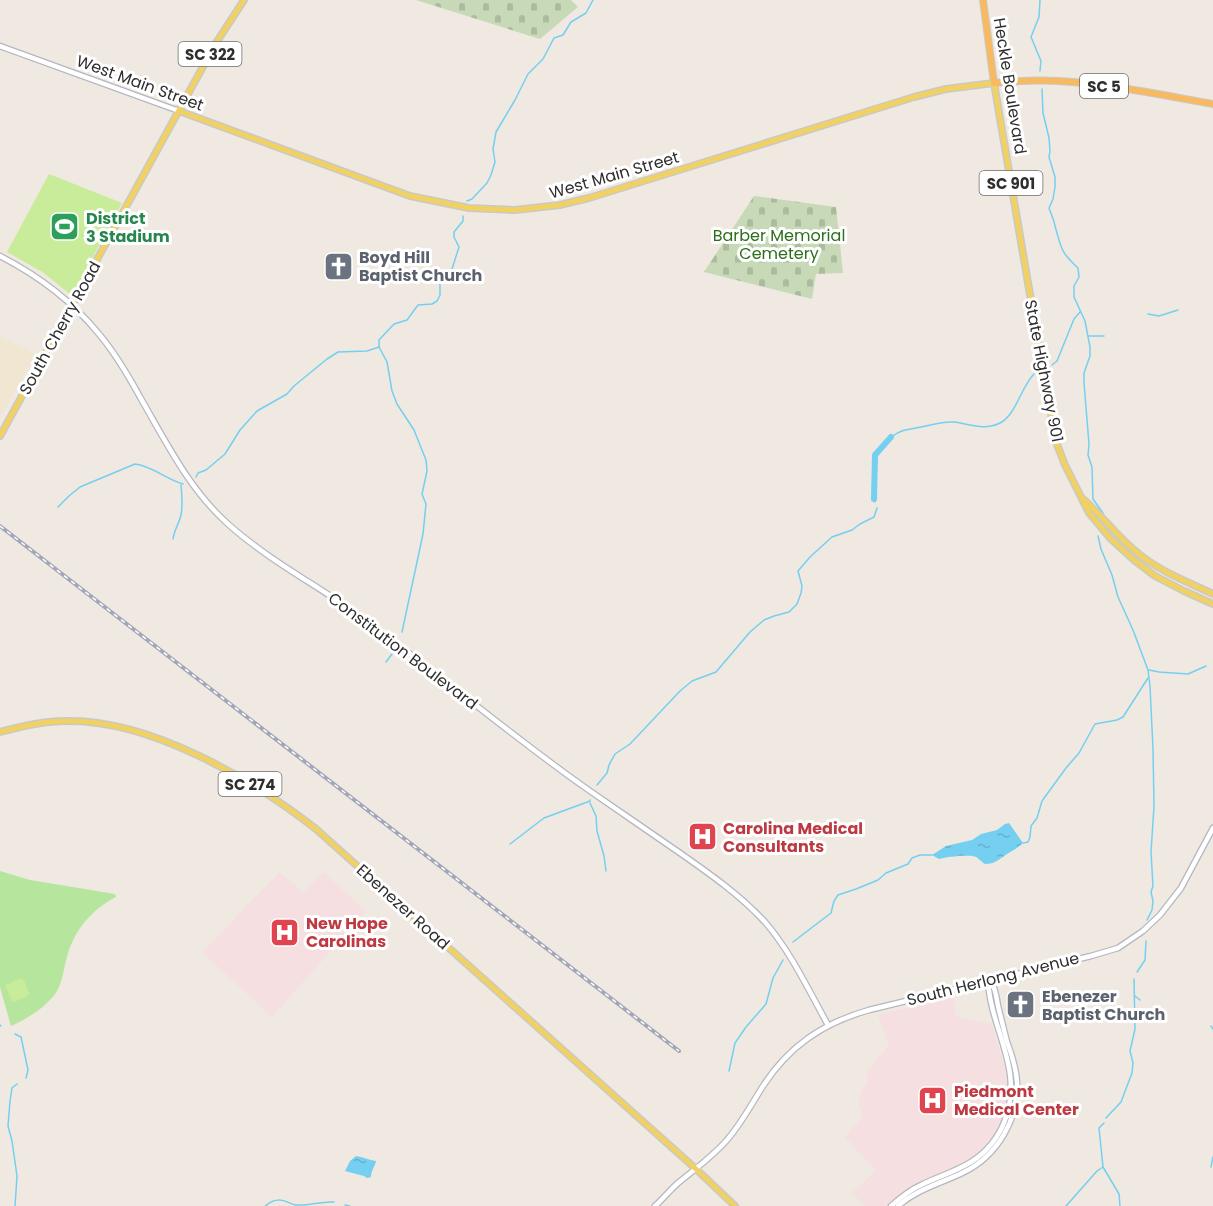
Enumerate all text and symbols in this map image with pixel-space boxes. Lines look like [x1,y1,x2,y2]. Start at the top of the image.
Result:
street label: Heckle Boulevard [988,16,1032,156]
road number: SC 322 [178,42,242,66]
street label: West Main Street [73,49,207,117]
road number: SC 5 [1080,74,1128,98]
street label: West Main Street [546,145,682,205]
road number: SC 901 [980,171,1042,195]
place label: District 3 Stadium [86,207,170,248]
sports icon: District 3 Stadium [49,211,81,243]
park label: Barber Memorial Cemetery [713,224,845,265]
place label: Boyd Hill Baptist Church [359,246,482,287]
church icon: Boyd Hill Baptist Church [322,250,354,282]
street label: South Cherry Road [14,257,106,399]
street label: State Highway 901 [1019,298,1069,444]
street label: Constitution Boulevard [323,587,483,715]
road number: SC 274 [218,772,282,796]
place label: Carolina Medical Consultants [723,817,863,858]
hospital icon: Carolina Medical Consultants [686,821,718,853]
street label: Ebenezer Road [351,859,455,955]
place label: New Hope Carolinas [306,912,388,953]
hospital icon: New Hope Carolinas [269,916,301,948]
street label: South Herlong Avenue [904,946,1082,1012]
place label: Ebenezer Baptist Church [1042,985,1165,1026]
church icon: Ebenezer Baptist Church [1005,989,1037,1021]
place label: Piedmont Medical Center [954,1080,1079,1121]
hospital icon: Piedmont Medical Center [917,1084,949,1116]

